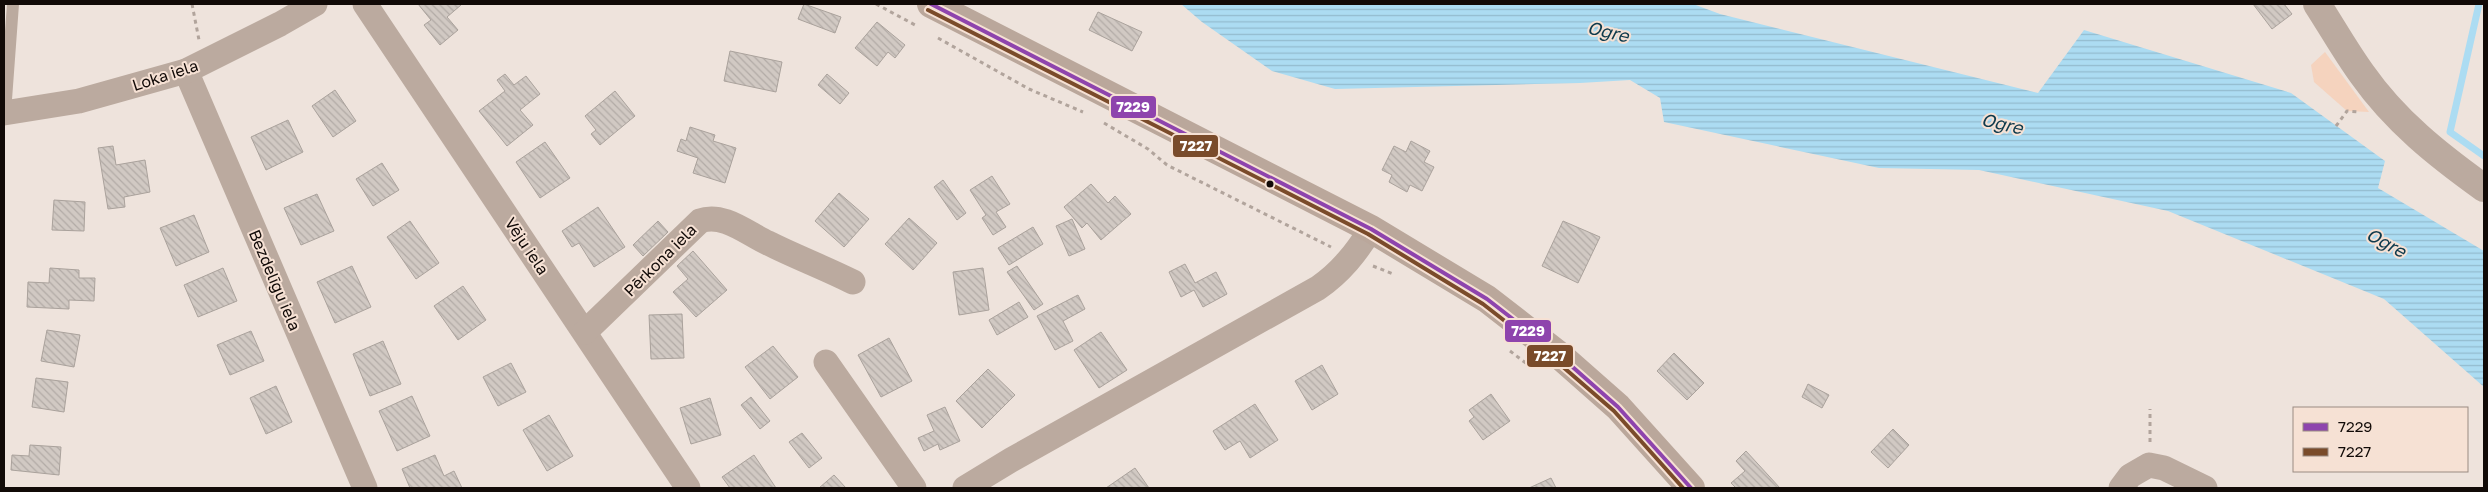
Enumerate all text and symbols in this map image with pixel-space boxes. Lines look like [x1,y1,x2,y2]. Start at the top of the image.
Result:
water label: Ogre [1585,16,1633,47]
street label: Loka iela [129,55,201,95]
line badge: 7229 [1110,95,1157,119]
text: 7229 [1116,98,1150,115]
water label: Ogre [1979,108,2027,139]
line badge: 7227 [1172,134,1219,158]
text: 7227 [1180,137,1213,154]
unlabelled marker [1265,179,1275,189]
street label: Vēju iela [501,214,553,278]
street label: Pērkona iela [619,219,701,301]
water label: Ogre [2363,223,2411,262]
street label: Bezdelīgu iela [245,226,305,334]
line badge: 7229 [1504,319,1552,343]
text: 7229 [1511,322,1545,339]
line badge: 7227 [1526,344,1574,368]
text: 7227 [1534,347,1567,364]
legend [2293,407,2468,472]
text: 7229 [2338,417,2372,435]
text: 7227 [2338,442,2371,460]

